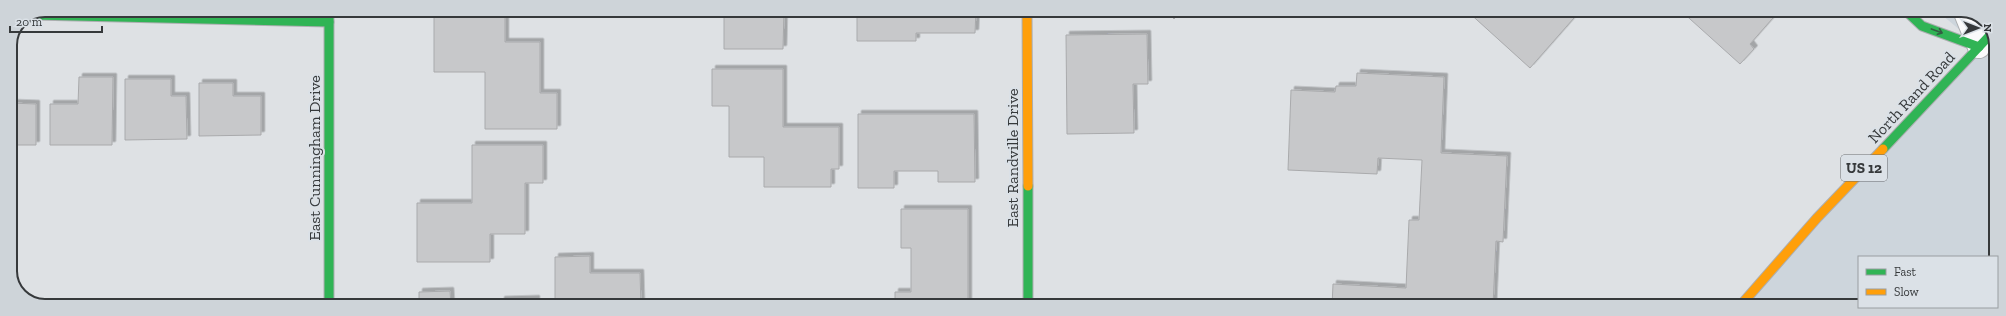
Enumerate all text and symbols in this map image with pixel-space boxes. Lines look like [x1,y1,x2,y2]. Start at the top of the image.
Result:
scale bar [10,8,102,34]
north arrow [1958,8,1998,48]
text: 20 m [16,15,43,29]
text: N [1981,24,1994,33]
one-way arrow [1931,28,1943,36]
street label: North Rand Road [1864,47,1959,147]
street label: East Cunningham Drive [305,75,324,241]
street label: East Randville Drive [1003,88,1022,228]
road number: US 12 [1841,155,1887,181]
legend [1858,256,1998,308]
text: Fast [1894,265,1917,279]
text: Slow [1894,285,1920,299]

